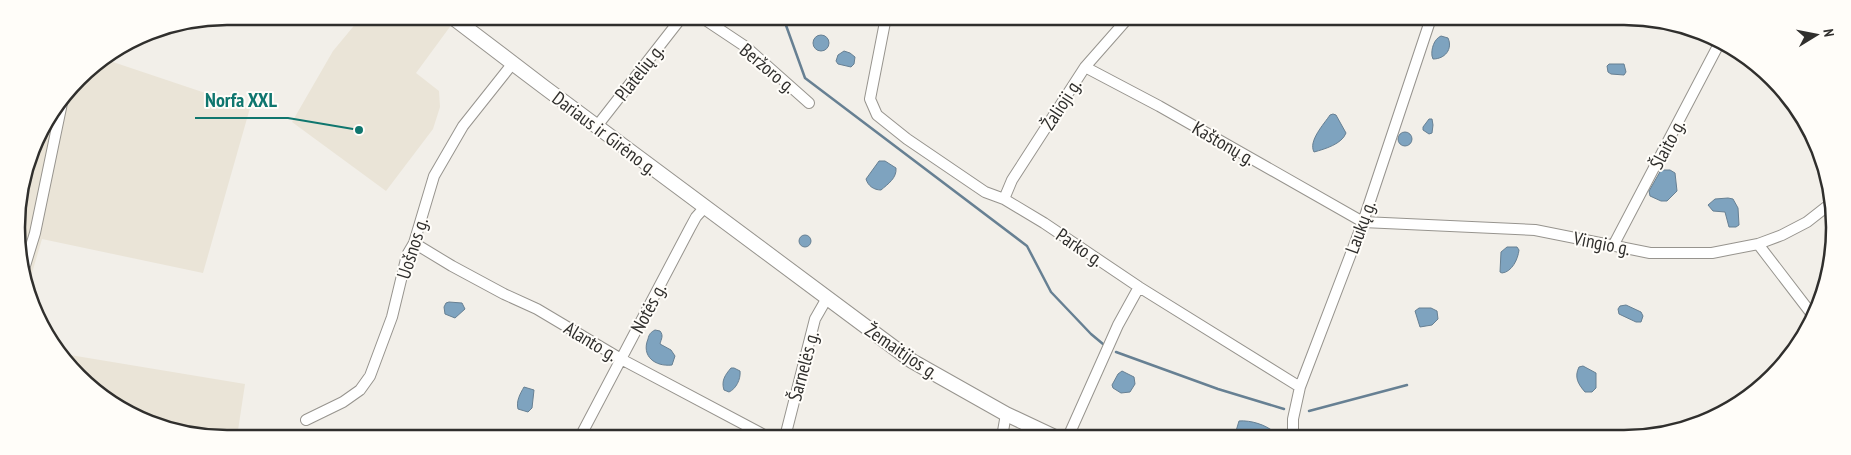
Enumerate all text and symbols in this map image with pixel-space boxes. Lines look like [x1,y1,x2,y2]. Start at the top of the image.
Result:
north arrow [1791,10,1841,60]
text: N [1819,27,1838,38]
street label: Beržoro g. [735,38,801,98]
street label: Platelių g. [609,39,669,105]
street label: Žalioji g. [1036,74,1086,134]
callout: Norfa XXL [195,83,288,118]
street label: Dariaus ir Girėno g. [548,86,662,180]
text: Norfa XXL [205,87,277,113]
street label: Kaštonų g. [1188,115,1260,171]
street label: Šlaito g. [1644,115,1690,173]
street label: Laukų g. [1339,197,1381,257]
street label: Uošnos g. [391,214,433,282]
street label: Parko g. [1052,223,1108,271]
street label: Vingio g. [1571,226,1632,260]
street label: Notės g. [625,279,671,337]
street label: Alanto g. [560,316,622,366]
street label: Žemaitijos g. [861,318,943,384]
street label: Šarnelės g. [782,328,824,404]

